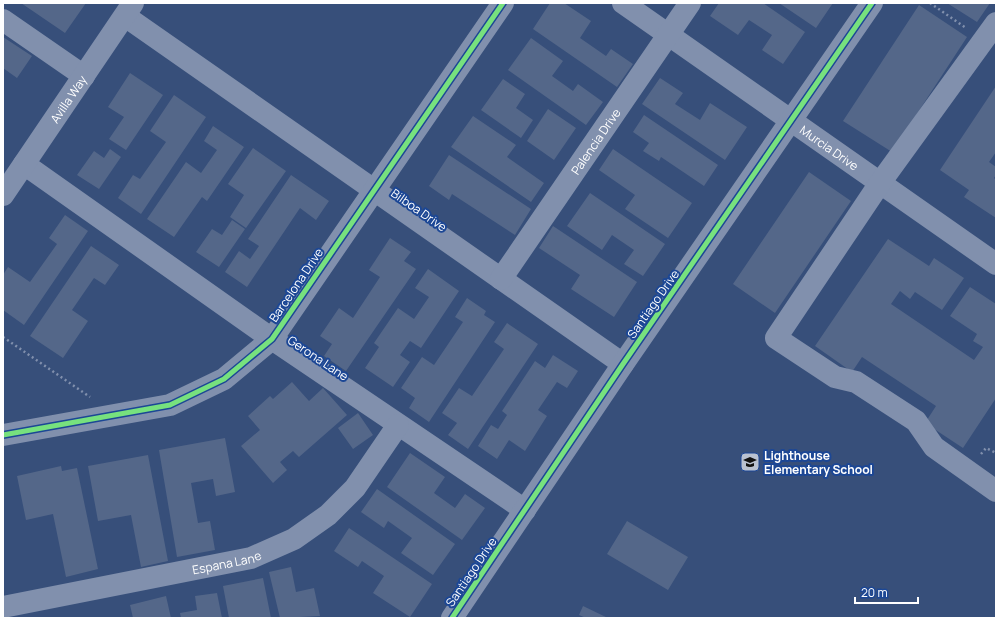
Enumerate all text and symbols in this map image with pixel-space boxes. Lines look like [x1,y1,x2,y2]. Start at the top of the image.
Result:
street label: Avilla Way [46,71,91,126]
street label: Palencia Drive [567,105,624,178]
street label: Murcia Drive [797,121,862,174]
street label: Bilboa Drive [388,185,450,235]
street label: Barcelona Drive [265,245,327,325]
street label: Santiago Drive [623,266,683,342]
street label: Gerona Lane [284,331,352,385]
place label: Lighthouse Elementary School [764,447,873,478]
school or university icon: Lighthouse Elementary School [739,451,761,473]
street label: Santiago Drive [442,534,500,610]
street label: Espana Lane [191,546,264,578]
scale bar [855,579,918,605]
text: 20 m [861,584,888,601]

